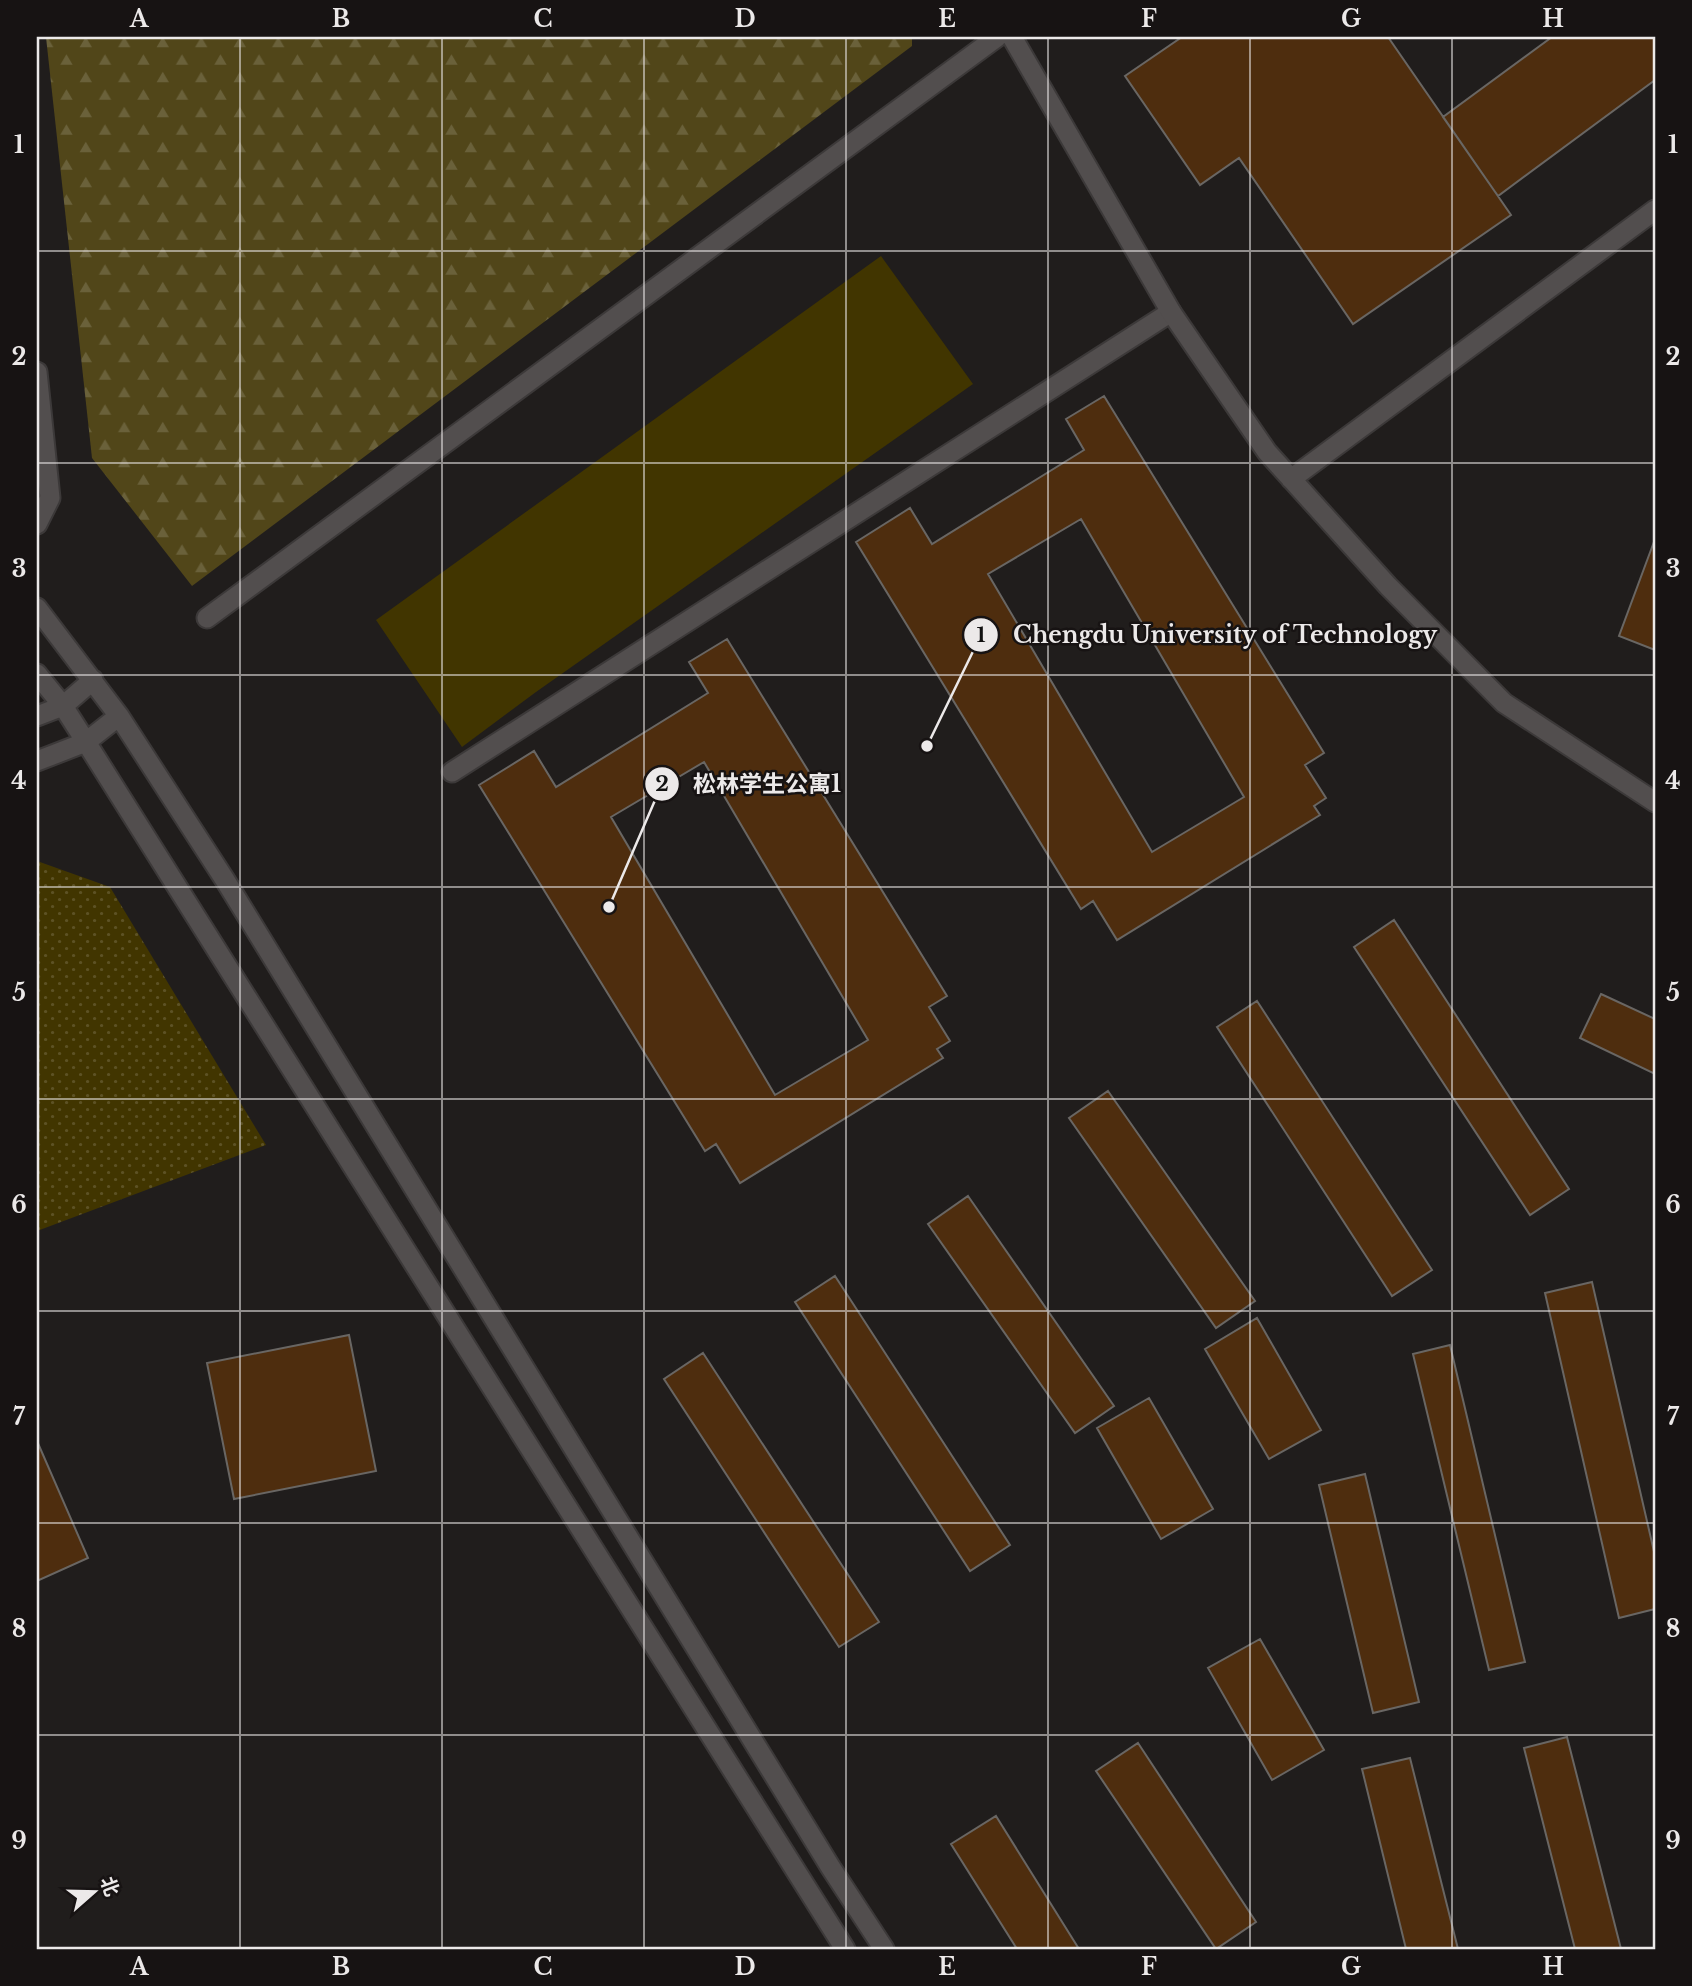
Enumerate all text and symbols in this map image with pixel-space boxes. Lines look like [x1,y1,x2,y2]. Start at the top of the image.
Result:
text: A [129,5,150,33]
text: B [332,5,350,33]
text: C [534,5,552,33]
text: D [734,5,756,33]
text: E [938,5,956,33]
text: F [1141,5,1157,33]
text: G [1341,5,1361,33]
text: H [1542,5,1564,33]
text: 1 [14,131,24,159]
text: 1 [1668,131,1678,159]
text: 2 [12,343,26,371]
text: 2 [1666,343,1680,371]
text: 3 [12,555,26,583]
text: 3 [1666,555,1680,583]
callout: Chengdu University of Technology [963,613,1452,657]
text: Chengdu University of Technology [1013,621,1438,649]
text: 1 [976,622,986,648]
callout: 松林学生公寓1 [644,762,855,806]
text: 4 [11,767,27,795]
text: 4 [1665,767,1681,795]
text: 松林学生公寓1 [693,770,841,798]
text: 2 [655,771,669,797]
text: 5 [12,979,26,1007]
text: 5 [1666,979,1680,1007]
text: 6 [11,1191,27,1219]
text: 6 [1665,1191,1681,1219]
text: 7 [13,1403,26,1431]
text: 7 [1667,1403,1680,1431]
text: 8 [12,1615,26,1643]
text: 8 [1666,1615,1680,1643]
text: 9 [11,1827,27,1855]
text: 9 [1665,1827,1681,1855]
north arrow [60,1856,130,1926]
text: 北 [95,1873,124,1899]
text: A [129,1953,150,1981]
text: B [332,1953,350,1981]
text: C [534,1953,552,1981]
text: D [734,1953,756,1981]
text: E [938,1953,956,1981]
text: F [1141,1953,1157,1981]
text: G [1341,1953,1361,1981]
text: H [1542,1953,1564,1981]

